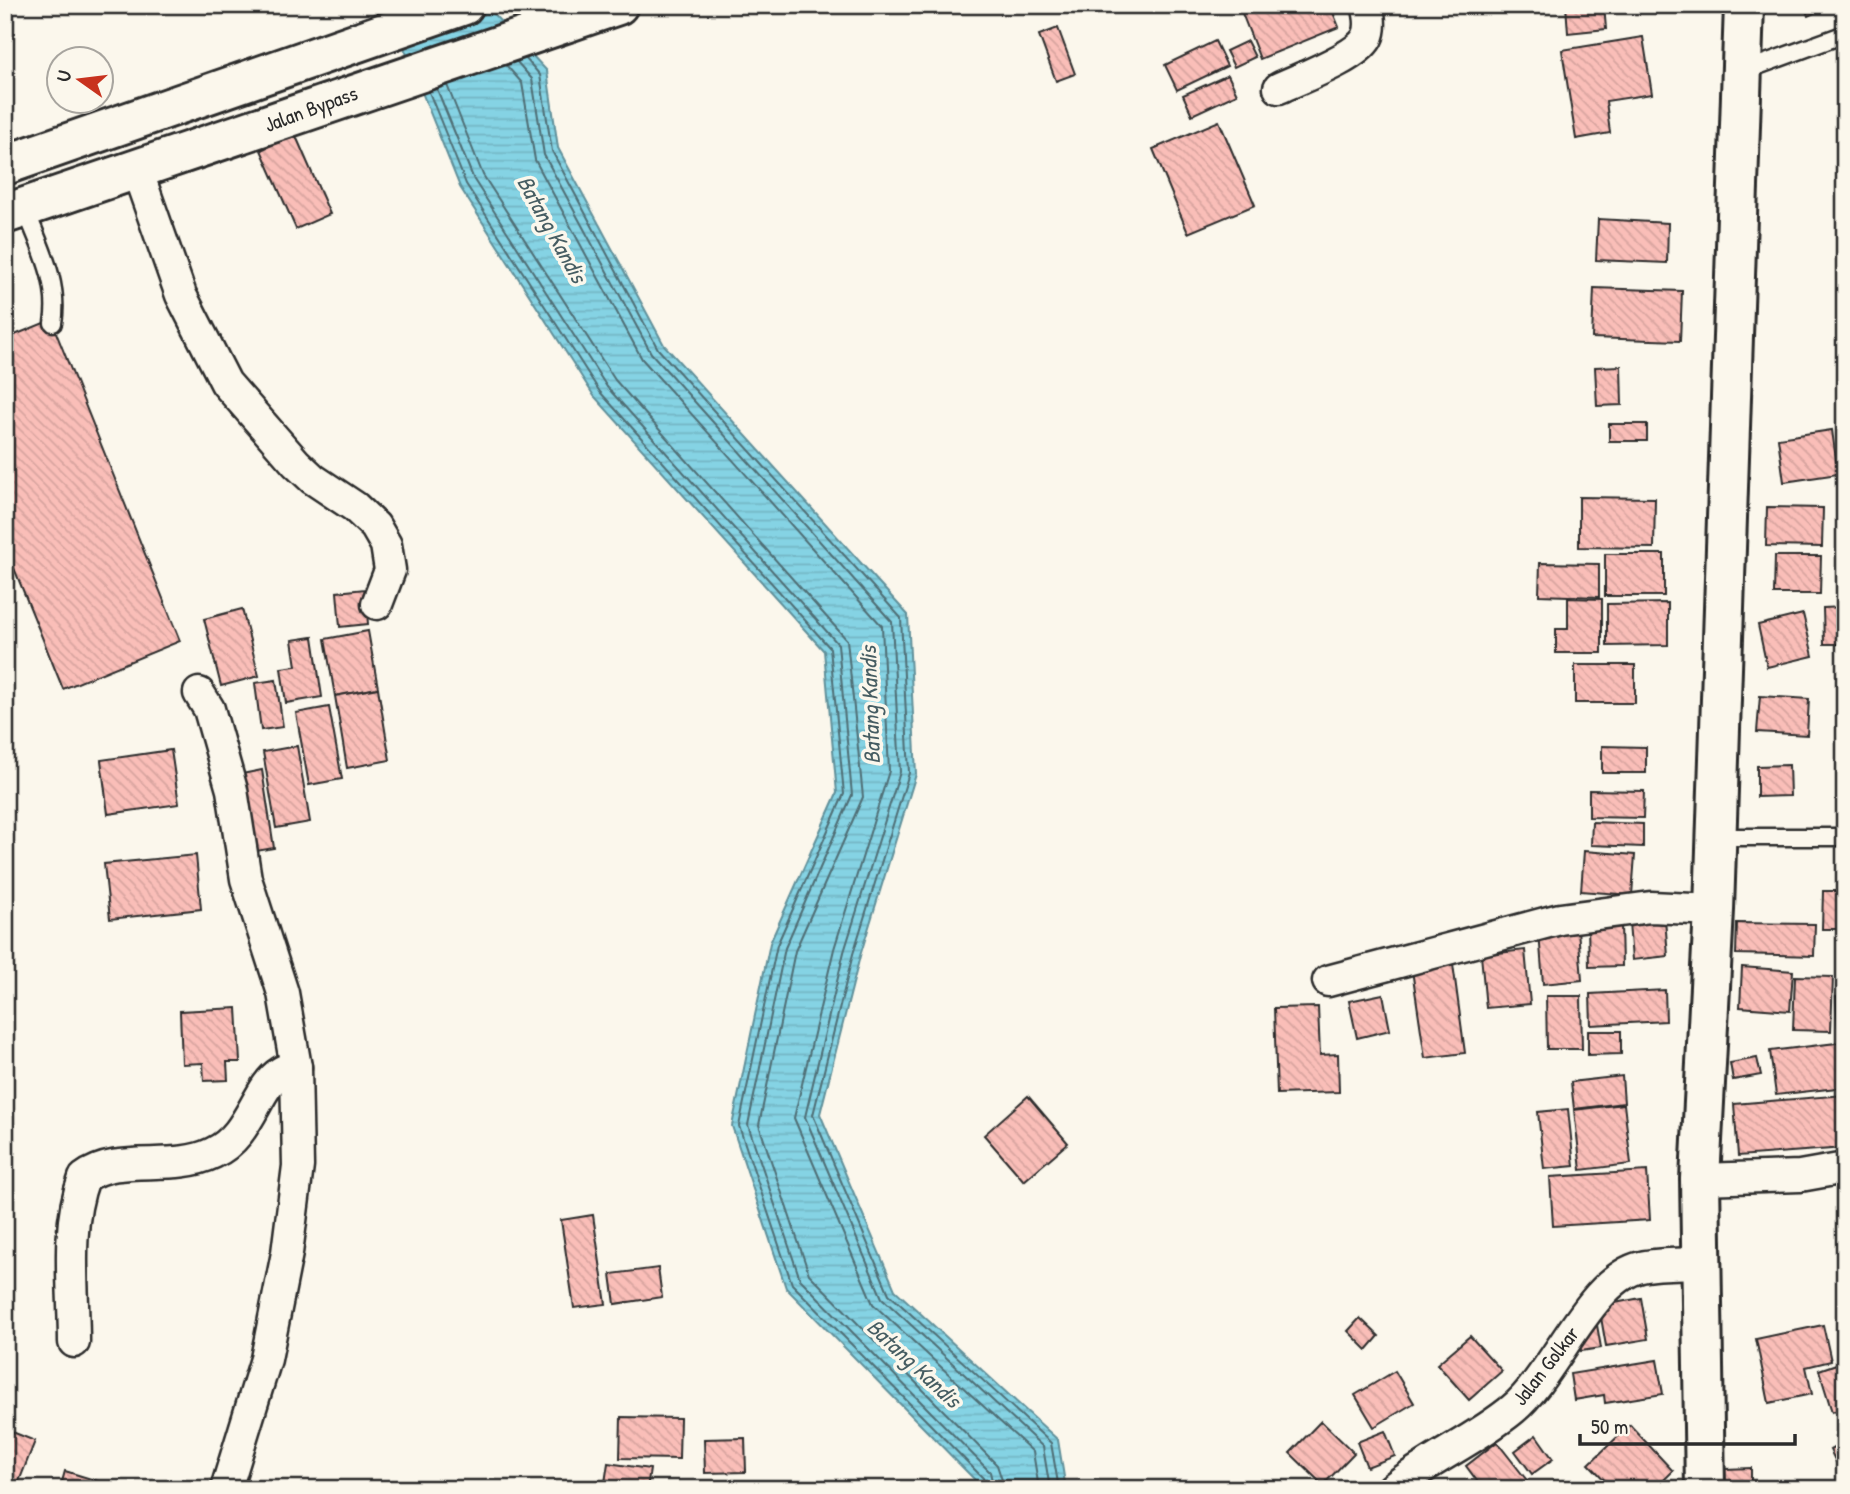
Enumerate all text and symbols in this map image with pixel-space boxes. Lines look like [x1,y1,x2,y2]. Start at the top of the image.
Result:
north arrow [46,46,116,116]
text: U [50,67,78,84]
street label: Jalan Bypass [260,78,361,139]
water label: Batang Kandis [509,170,596,290]
water label: Batang Kandis [852,643,888,764]
water label: Batang Kandis [860,1311,970,1416]
street label: Jalan Golkar [1505,1320,1586,1411]
scale bar [1580,1403,1796,1447]
text: 50 m [1591,1412,1628,1441]

